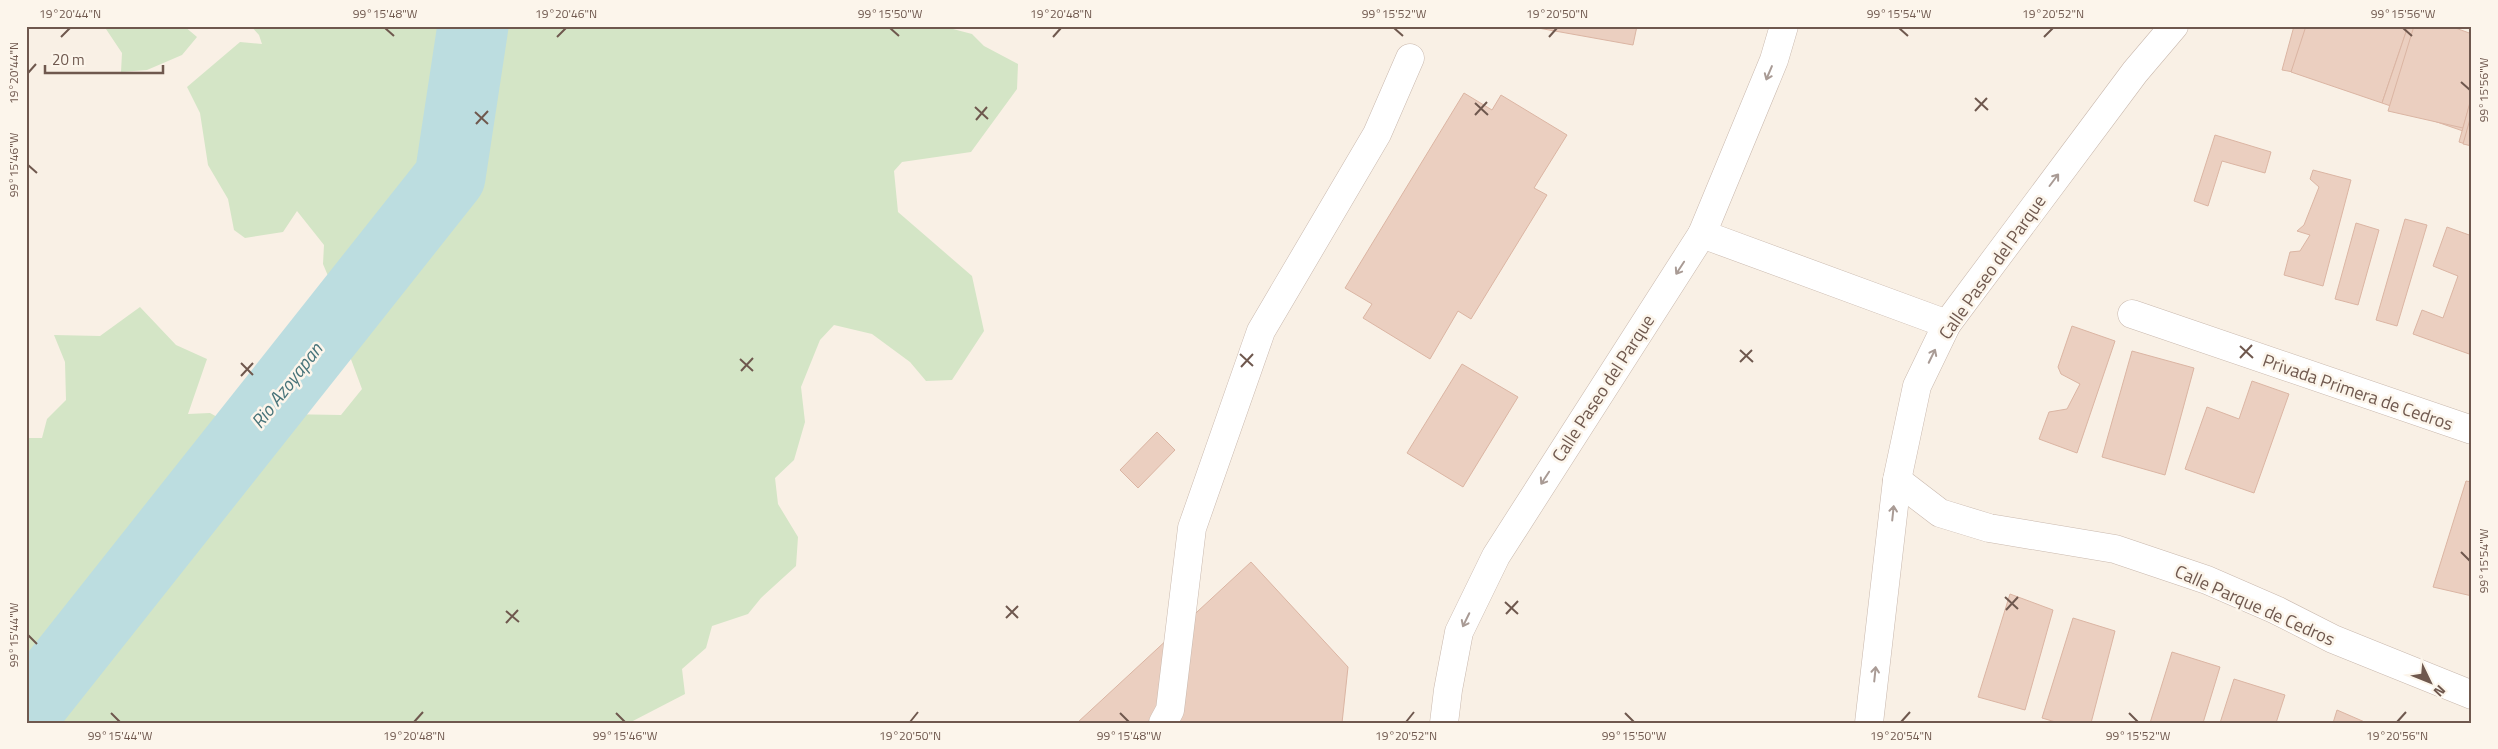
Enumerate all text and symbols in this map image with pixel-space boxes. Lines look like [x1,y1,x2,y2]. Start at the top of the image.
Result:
text: 19°20'44"N [39,4,101,23]
text: 99°15'48"W [353,4,418,23]
text: 19°20'46"N [535,4,597,23]
text: 99°15'50"W [858,4,923,23]
text: 19°20'48"N [1030,4,1092,23]
text: 99°15'52"W [1362,4,1427,23]
text: 19°20'50"N [1526,4,1588,23]
text: 99°15'54"W [1867,4,1932,23]
text: 19°20'52"N [2022,4,2084,23]
text: 99°15'56"W [2371,4,2436,23]
text: 19°20'44"N [4,42,23,104]
scale bar [45,42,162,74]
text: 20 m [52,48,85,71]
text: 99°15'56"W [2474,57,2493,122]
one-way arrow [1764,65,1773,80]
text: 99°15'46"W [4,132,23,197]
one-way arrow [2049,174,2060,187]
street label: Calle Paseo del Parque [1932,189,2052,345]
one-way arrow [1675,260,1685,274]
street label: Calle Paseo del Parque [1545,309,1661,467]
water label: Rio Azoyapan [243,335,329,434]
street label: Privada Primera de Cedros [2259,347,2457,437]
one-way arrow [1928,349,1937,364]
one-way arrow [1540,471,1550,485]
one-way arrow [1888,505,1898,521]
text: 99°15'54"W [2474,528,2493,593]
street label: Calle Parque de Cedros [2171,558,2339,652]
text: 99°15'44"W [4,602,23,667]
one-way arrow [1460,612,1470,627]
north arrow [2406,656,2456,706]
one-way arrow [1870,667,1880,683]
text: N [2429,680,2451,702]
text: 99°15'44"W [88,726,153,745]
text: 19°20'48"N [383,726,445,745]
text: 99°15'46"W [593,726,658,745]
text: 19°20'50"N [879,726,941,745]
text: 99°15'48"W [1097,726,1162,745]
text: 19°20'52"N [1375,726,1437,745]
text: 99°15'50"W [1602,726,1667,745]
text: 19°20'54"N [1870,726,1932,745]
text: 99°15'52"W [2106,726,2171,745]
text: 19°20'56"N [2366,726,2428,745]

